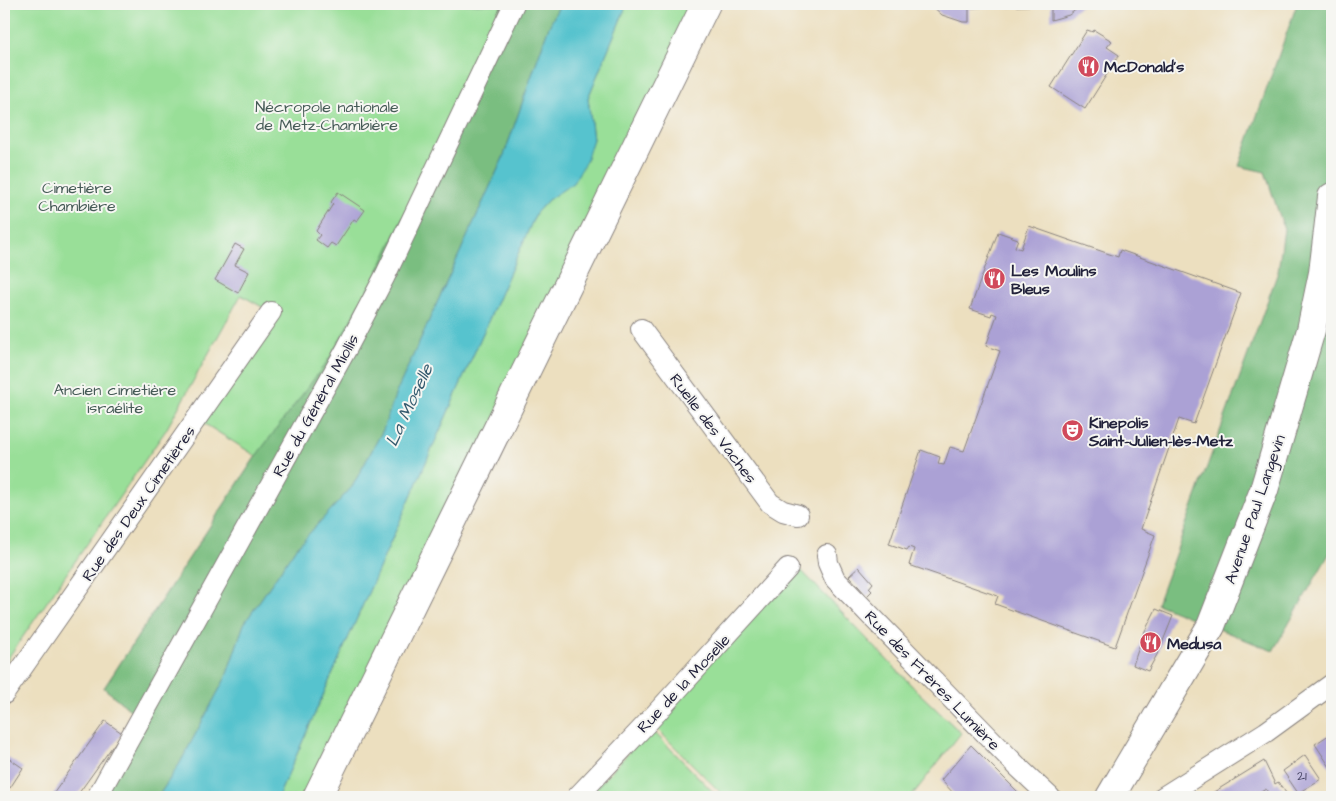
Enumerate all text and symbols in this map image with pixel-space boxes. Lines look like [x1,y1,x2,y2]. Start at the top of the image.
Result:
restaurant icon: McDonald's [1076,54,1100,78]
place label: McDonald's [1104,56,1184,78]
park label: Nécropole nationale de Metz-Chambière [255,96,399,136]
park label: Cimetière Chambière [38,177,116,217]
place label: Les Moulins Bleus [1011,260,1097,300]
restaurant icon: Les Moulins Bleus [983,267,1007,291]
street label: Rue du Général Miollis [268,330,364,481]
water label: La Moselle [380,359,440,450]
street label: Ruelle des Vaches [665,369,762,488]
park label: Ancien cimetière israélite [54,379,177,419]
place label: Kinepolis Saint-Julien-lès-Metz [1088,412,1234,452]
theatre icon: Kinepolis Saint-Julien-lès-Metz [1061,419,1085,443]
street label: Rue des Deux Cimetières [77,422,201,586]
street label: Avenue Paul Langevin [1219,432,1292,587]
street label: Rue des Frères Lumière [860,606,1005,756]
street label: Rue de la Moselle [632,629,735,738]
restaurant icon: Medusa [1139,631,1163,655]
place label: Medusa [1167,633,1222,655]
house number: 21 [1297,766,1307,786]

